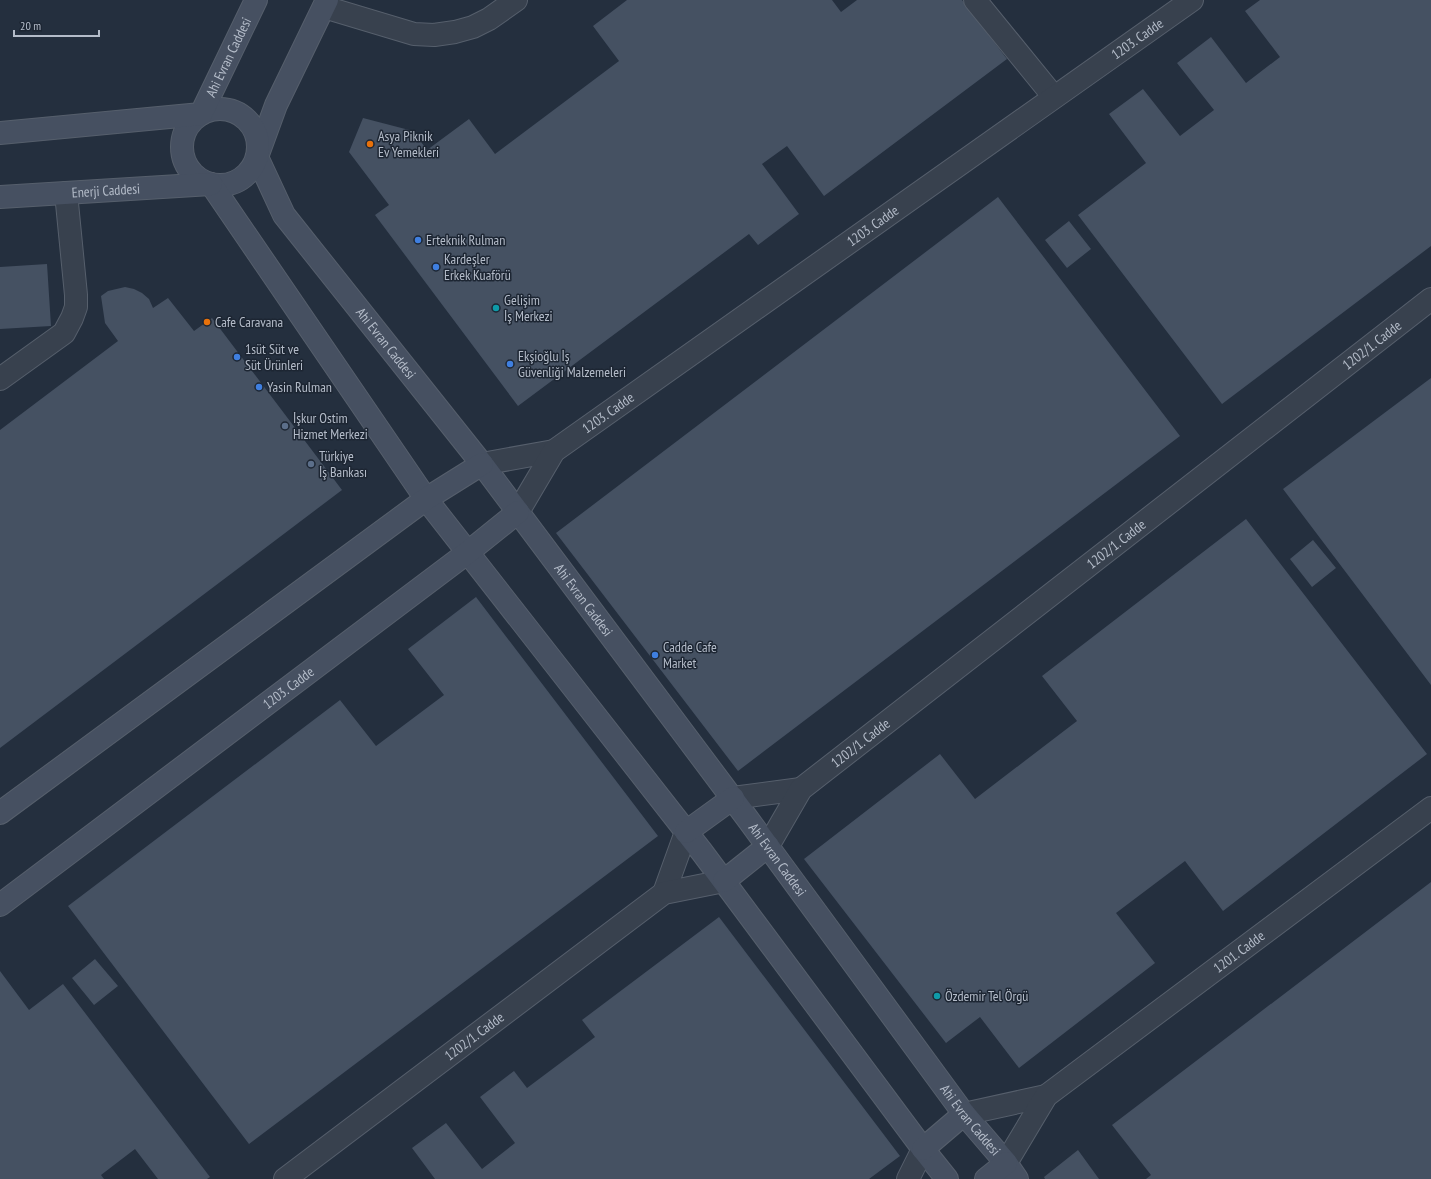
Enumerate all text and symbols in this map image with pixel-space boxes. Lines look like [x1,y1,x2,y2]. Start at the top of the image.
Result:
scale bar [14,12,99,38]
street label: Ahi Evran Caddesi [202,14,255,100]
street label: 1203. Cadde [1108,14,1167,63]
text: 20 m [20,18,41,33]
place label: Asya Piknik Ev Yemekleri [378,127,439,161]
marker: Asya Piknik Ev Yemekleri [365,139,375,149]
street label: Enerji Caddesi [71,179,140,202]
street label: 1203. Cadde [843,201,902,250]
place label: Erteknik Rulman [426,231,505,249]
marker: Erteknik Rulman [413,235,423,245]
place label: Kardeşler Erkek Kuaförü [444,250,511,284]
marker: Kardeşler Erkek Kuaförü [431,262,441,272]
place label: Gelişim İş Merkezi [504,291,553,325]
marker: Gelişim İş Merkezi [491,303,501,313]
street label: Ahi Evran Caddesi [352,304,420,383]
place label: Cafe Caravana [215,313,283,331]
street label: 1202/1. Cadde [1339,316,1405,374]
marker: Cafe Caravana [202,317,212,327]
place label: 1süt Süt ve Süt Ürünleri [245,340,303,374]
place label: Ekşioğlu İş Güvenliği Malzemeleri [518,347,626,381]
marker: 1süt Süt ve Süt Ürünleri [232,352,242,362]
marker: Ekşioğlu İş Güvenliği Malzemeleri [505,359,515,369]
place label: Yasin Rulman [267,378,332,396]
marker: Yasin Rulman [254,382,264,392]
street label: 1203. Cadde [579,388,638,437]
place label: İşkur Ostim Hizmet Merkezi [293,409,368,443]
marker: İşkur Ostim Hizmet Merkezi [280,421,290,431]
place label: Türkiye İş Bankası [319,447,367,481]
marker: Türkiye İş Bankası [306,459,316,469]
street label: 1202/1. Cadde [1083,515,1149,573]
street label: Ahi Evran Caddesi [551,560,617,640]
place label: Cadde Cafe Market [663,638,717,672]
marker: Cadde Cafe Market [650,650,660,660]
street label: 1203. Cadde [259,662,318,713]
street label: 1202/1. Cadde [827,714,894,771]
street label: Ahi Evran Caddesi [745,819,810,900]
street label: 1201. Cadde [1210,926,1268,977]
place label: Özdemir Tel Örgü [945,987,1028,1005]
marker: Özdemir Tel Örgü [932,991,942,1001]
street label: 1202/1. Cadde [441,1008,508,1065]
street label: Ahi Evran Caddesi [936,1081,1005,1159]

